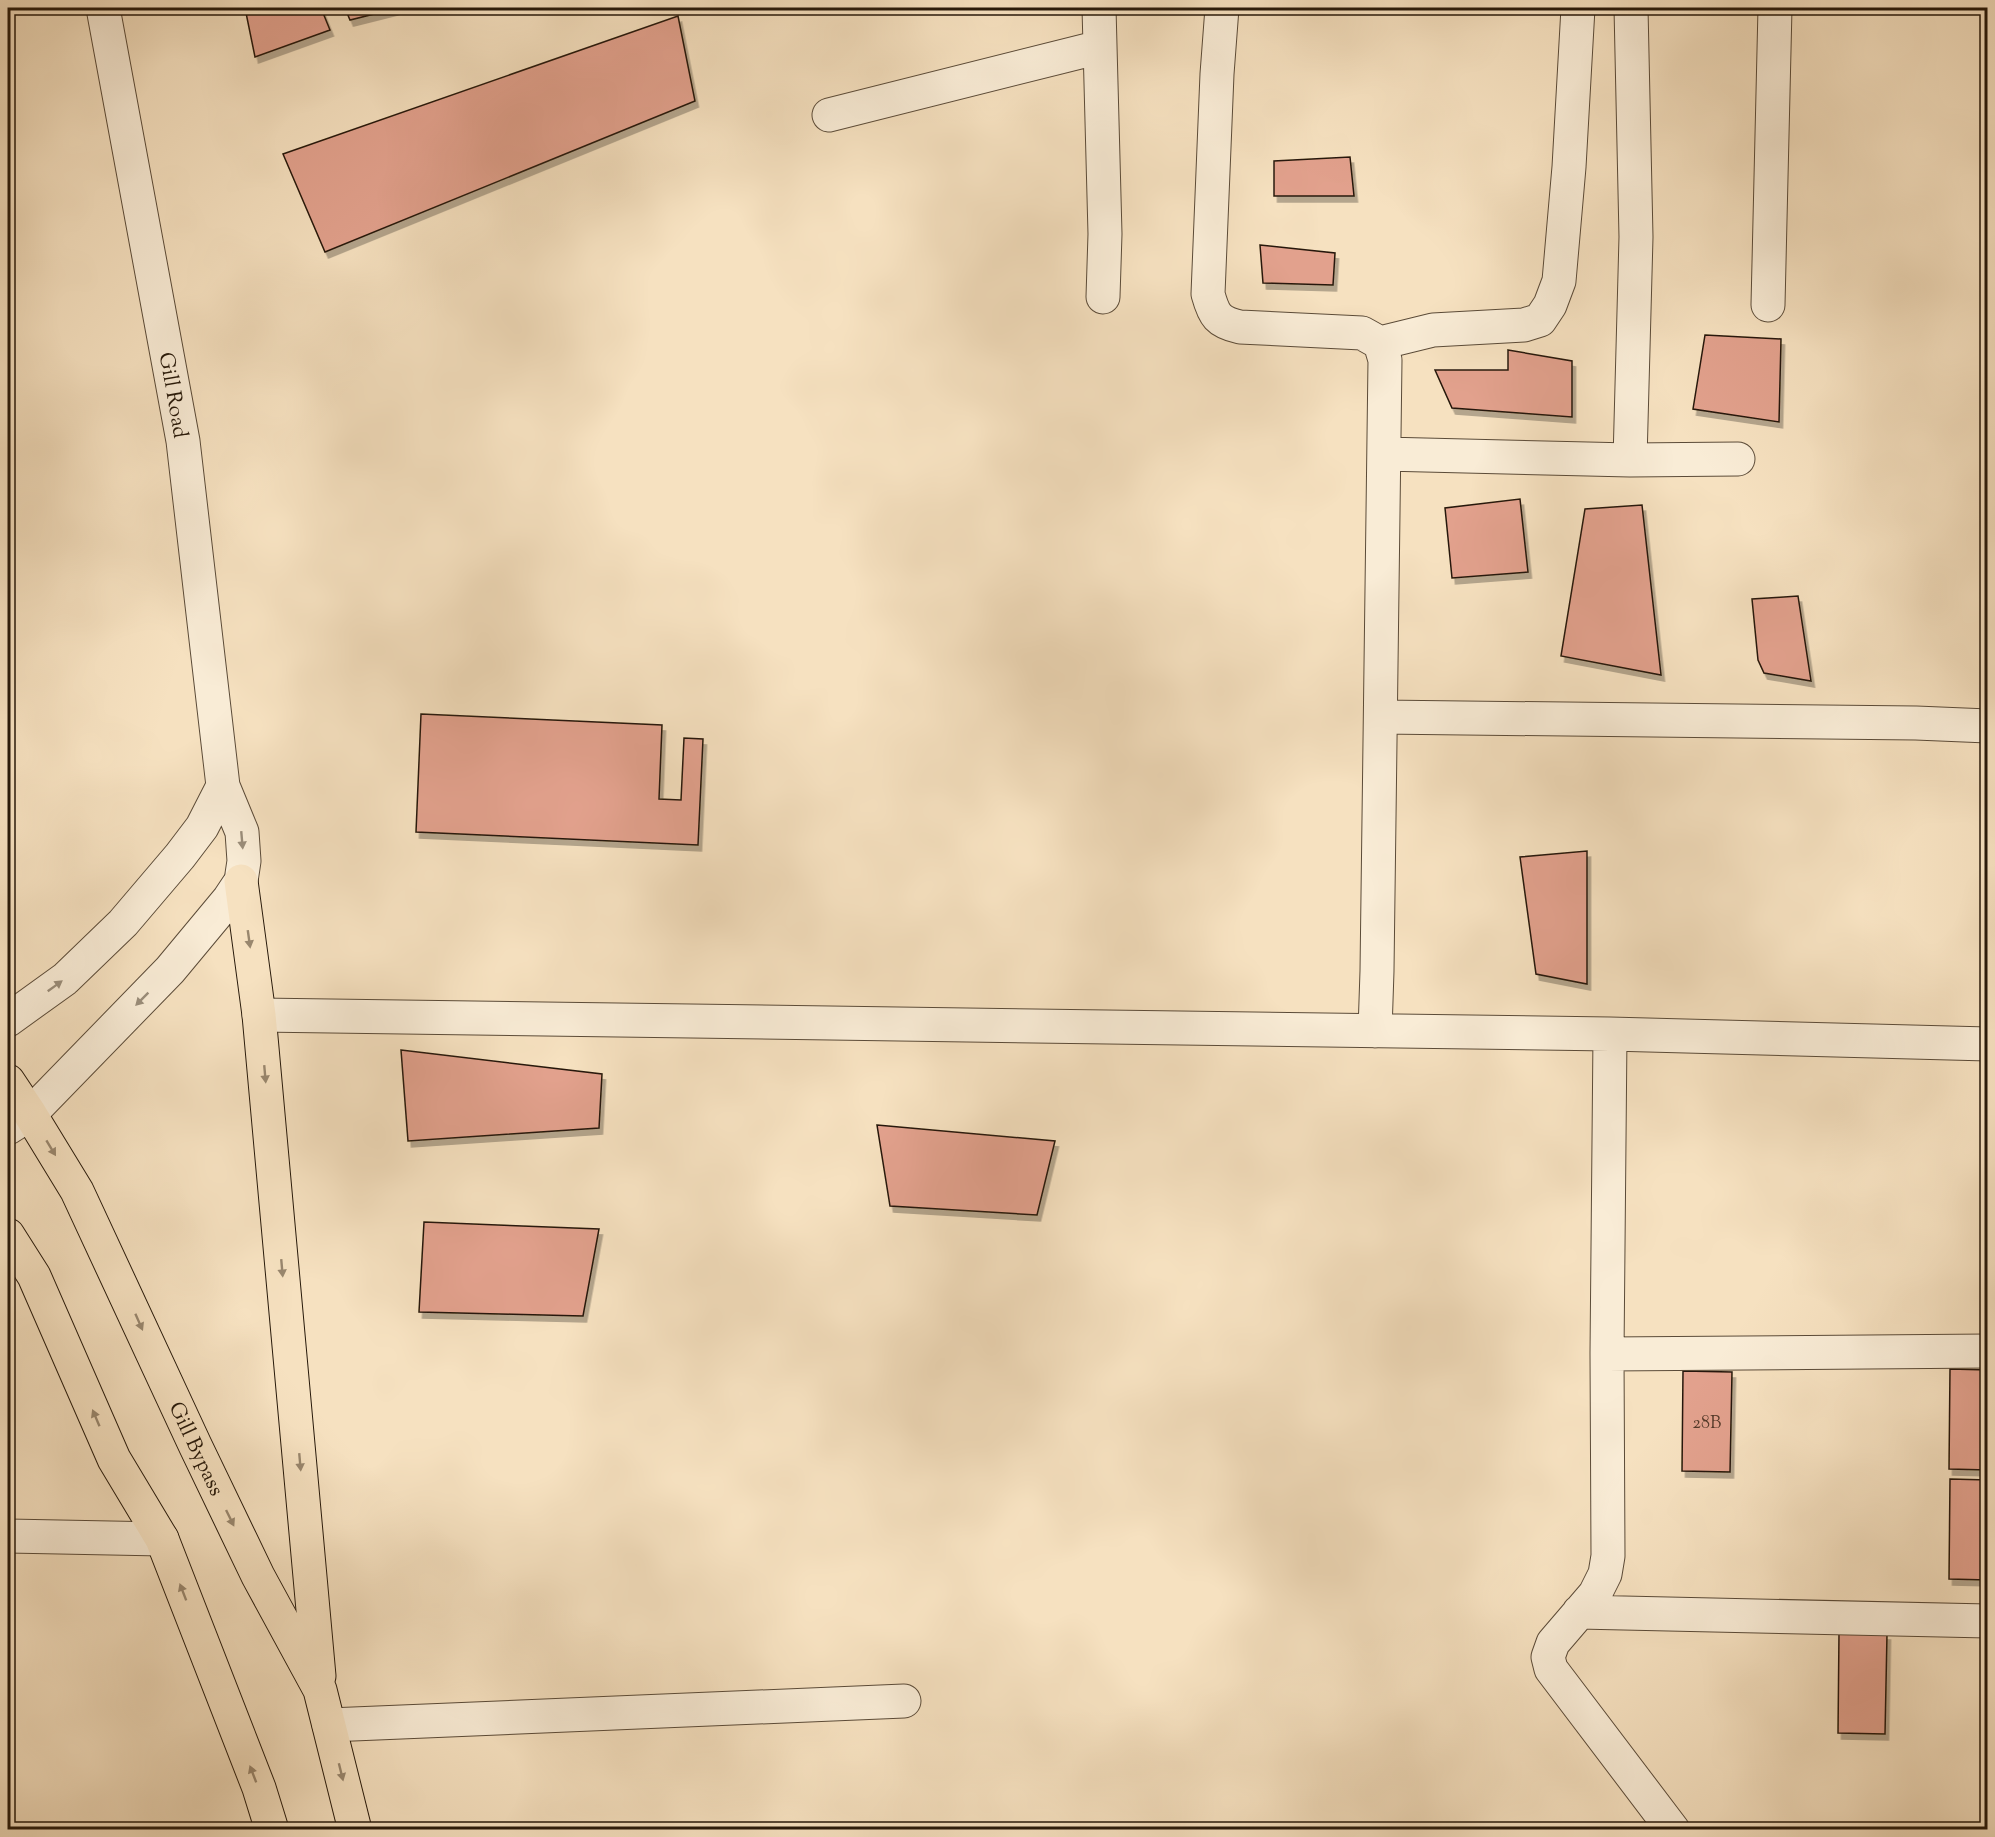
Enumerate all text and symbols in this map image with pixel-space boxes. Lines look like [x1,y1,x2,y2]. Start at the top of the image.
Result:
street label: Gill Road [150,350,194,441]
one-way arrow [238,831,247,850]
one-way arrow [244,929,254,948]
one-way arrow [47,981,63,992]
one-way arrow [135,991,149,1005]
one-way arrow [260,1064,270,1083]
one-way arrow [46,1140,57,1156]
one-way arrow [277,1258,287,1277]
one-way arrow [134,1313,143,1330]
street label: Gill Bypass [160,1397,230,1502]
one-way arrow [91,1409,101,1427]
house number: 28B [1693,1411,1721,1437]
one-way arrow [295,1453,305,1472]
one-way arrow [225,1509,234,1526]
one-way arrow [178,1583,187,1601]
one-way arrow [336,1763,346,1781]
one-way arrow [248,1765,258,1783]

